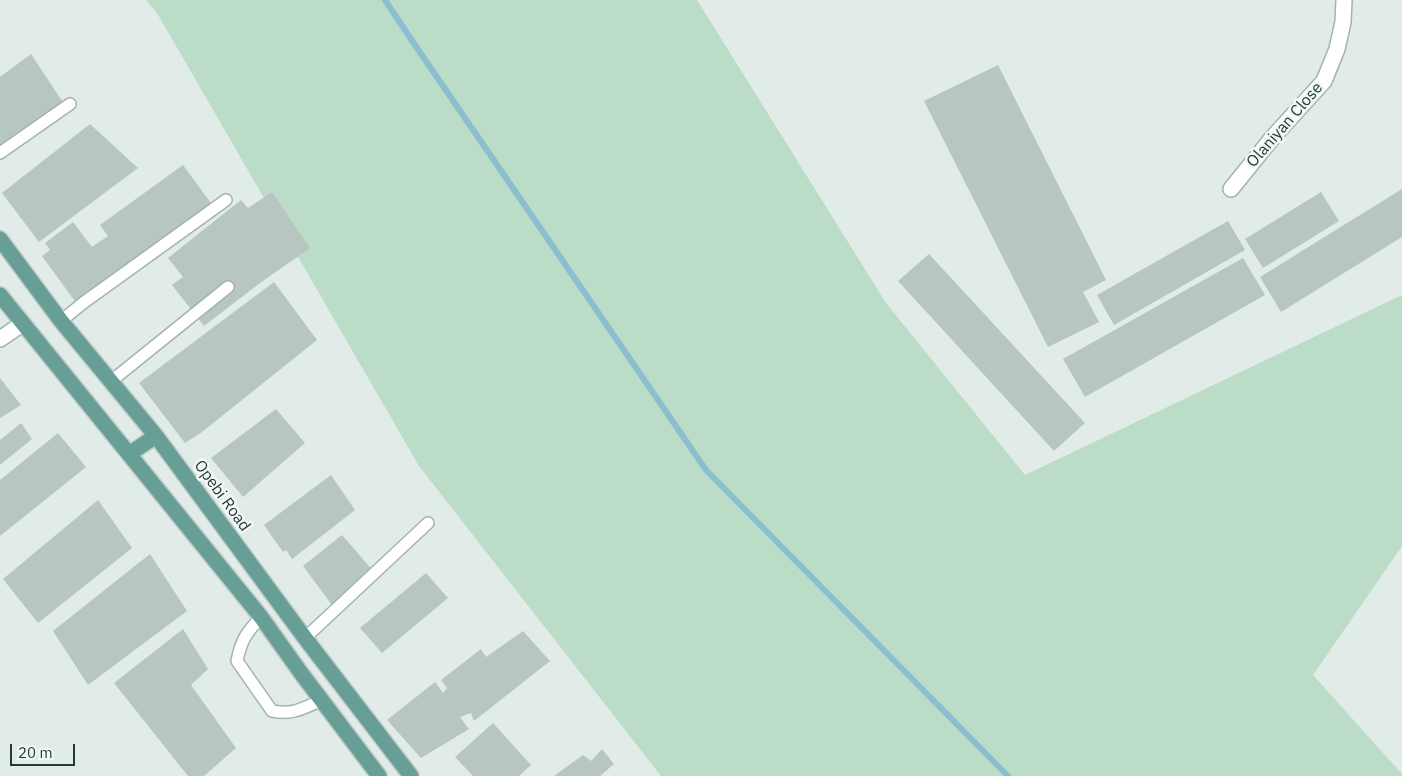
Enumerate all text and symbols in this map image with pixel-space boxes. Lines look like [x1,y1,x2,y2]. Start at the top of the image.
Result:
street label: Olaniyan Close [1243,79,1327,171]
street label: Opebi Road [190,457,254,535]
scale bar [12,734,78,766]
text: 20 m [18,743,53,762]

